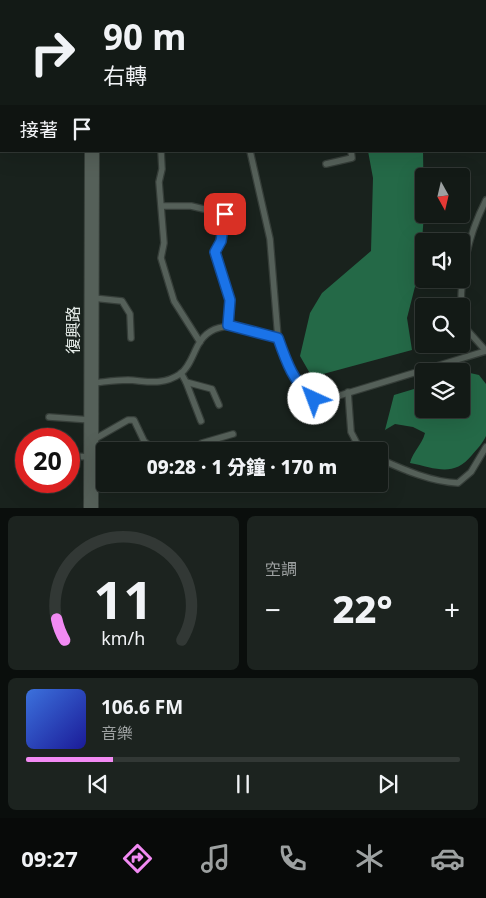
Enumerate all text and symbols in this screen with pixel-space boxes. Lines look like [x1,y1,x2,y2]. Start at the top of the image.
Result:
text: 90 m [103,13,186,60]
icon: right [20,20,85,85]
text: 右轉 [103,60,147,90]
icon: arrive [68,115,96,143]
text: 接著 [20,117,58,143]
north arrow [415,168,470,222]
map controls [415,168,470,418]
pin [204,193,246,235]
icon: arrive [211,200,239,228]
button: sound [415,233,470,288]
button: search [415,298,470,353]
street label: 復興路 [62,306,84,354]
button: layers [415,363,470,418]
position arrow [287,372,339,424]
speed limit sign: 20 [15,428,80,493]
text: 09:28 · 1 分鐘 · 170 m [147,454,337,480]
text: 空調 [265,558,297,580]
text: 11 [94,563,153,634]
text: 22° [332,582,393,634]
text: − [265,590,281,628]
text: + [444,590,460,628]
text: km/h [102,626,145,650]
text: 106.6 FM [101,694,183,720]
text: 音樂 [101,722,133,744]
icon: previous [84,770,112,798]
icon: pause [229,770,257,798]
icon: next [374,770,402,798]
icon: directions [120,841,155,876]
icon: music [198,841,233,876]
icon: phone [275,841,310,876]
icon: climate [352,841,387,876]
icon: car [430,841,465,876]
text: 09:27 [21,843,78,873]

